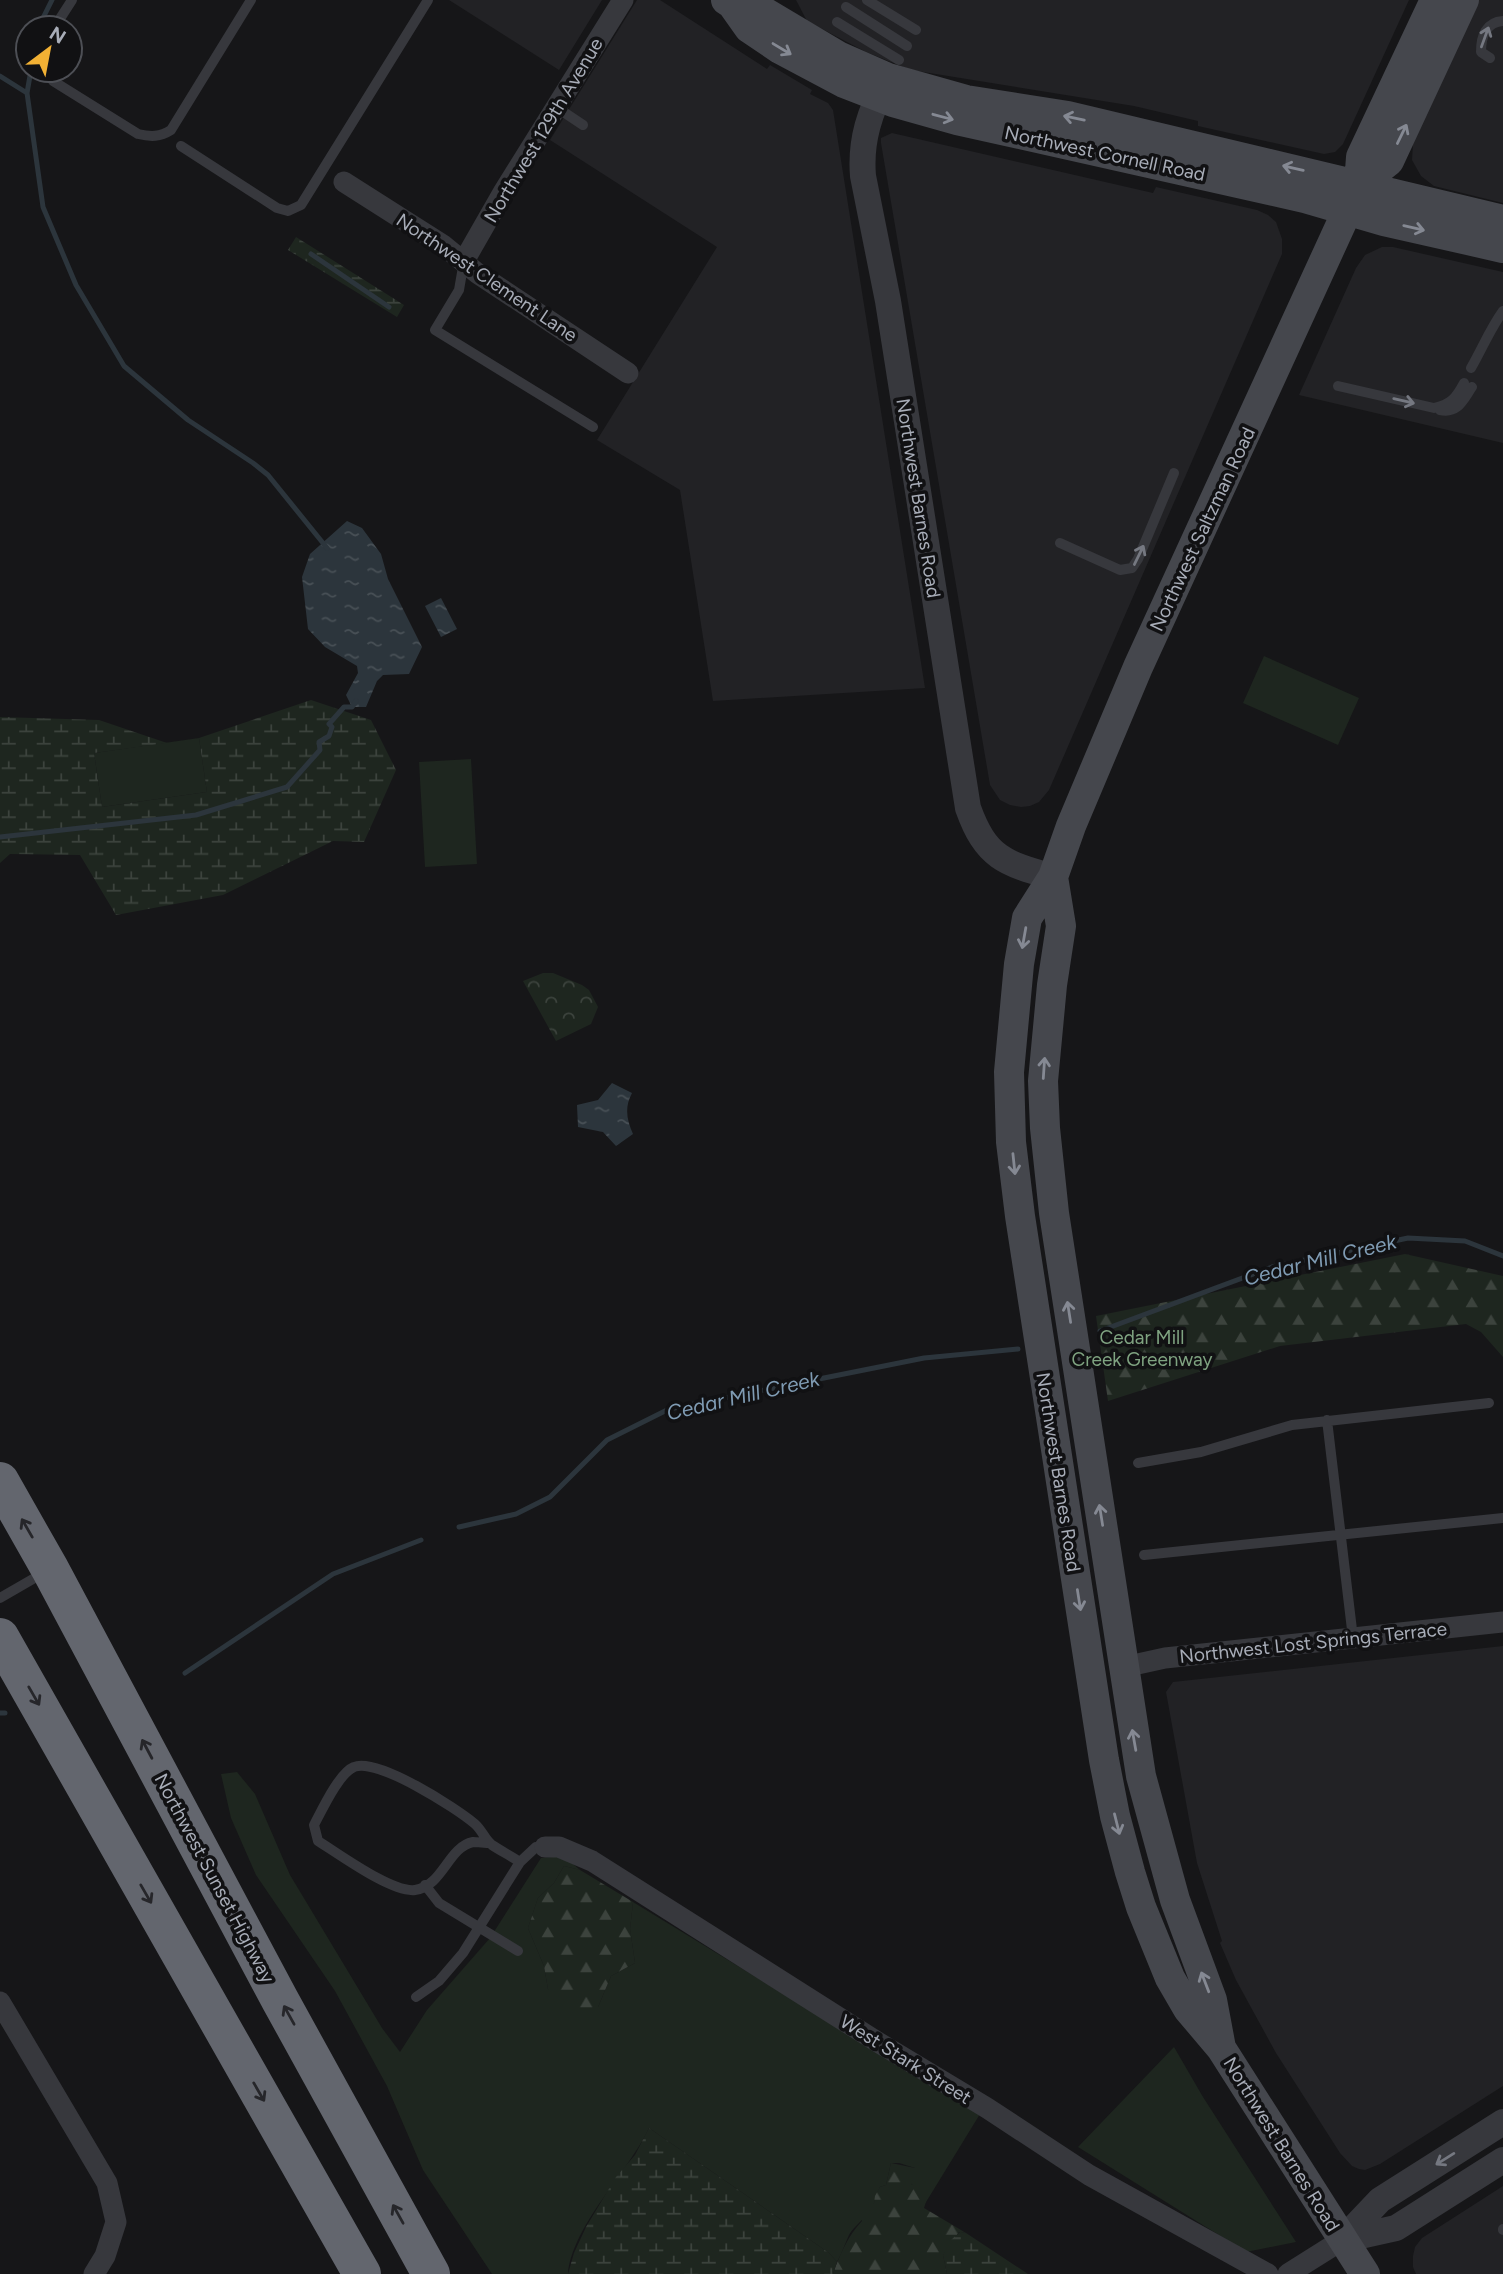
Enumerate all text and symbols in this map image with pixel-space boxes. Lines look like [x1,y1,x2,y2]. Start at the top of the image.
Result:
north arrow [14,14,84,84]
text: N [45,21,70,49]
one-way arrow [1480,27,1492,48]
street label: Northwest 129th Avenue [479,34,608,227]
one-way arrow [771,43,791,57]
one-way arrow [1063,110,1086,124]
one-way arrow [932,111,954,124]
street label: Northwest Cornell Road [1002,121,1207,186]
one-way arrow [1396,124,1410,145]
one-way arrow [1282,161,1305,174]
street label: Northwest Clement Lane [392,208,582,347]
one-way arrow [1402,222,1425,235]
one-way arrow [1392,395,1415,409]
street label: Northwest Barnes Road [891,397,946,599]
street label: Northwest Saltzman Road [1145,424,1260,635]
one-way arrow [1133,545,1146,566]
one-way arrow [1017,926,1030,949]
one-way arrow [1038,1058,1051,1080]
one-way arrow [1007,1152,1020,1175]
water label: Cedar Mill Creek [1241,1228,1400,1291]
one-way arrow [1062,1301,1075,1324]
park label: Cedar Mill Creek Greenway [1071,1326,1213,1371]
water label: Cedar Mill Creek [664,1366,823,1425]
street label: Northwest Barnes Road [1031,1371,1086,1573]
one-way arrow [1095,1504,1108,1527]
one-way arrow [20,1518,34,1538]
one-way arrow [1073,1588,1086,1610]
street label: Northwest Lost Springs Terrace [1178,1617,1448,1668]
one-way arrow [27,1686,41,1706]
one-way arrow [1127,1729,1141,1752]
one-way arrow [139,1740,153,1760]
street label: Northwest Sunset Highway [149,1770,280,1987]
one-way arrow [1111,1812,1124,1835]
one-way arrow [139,1884,153,1904]
one-way arrow [1197,1972,1210,1993]
one-way arrow [281,2005,295,2026]
street label: West Stark Street [836,2010,976,2109]
street label: Northwest Barnes Road [1218,2053,1345,2236]
one-way arrow [253,2081,266,2102]
one-way arrow [1435,2152,1455,2166]
one-way arrow [391,2204,404,2225]

